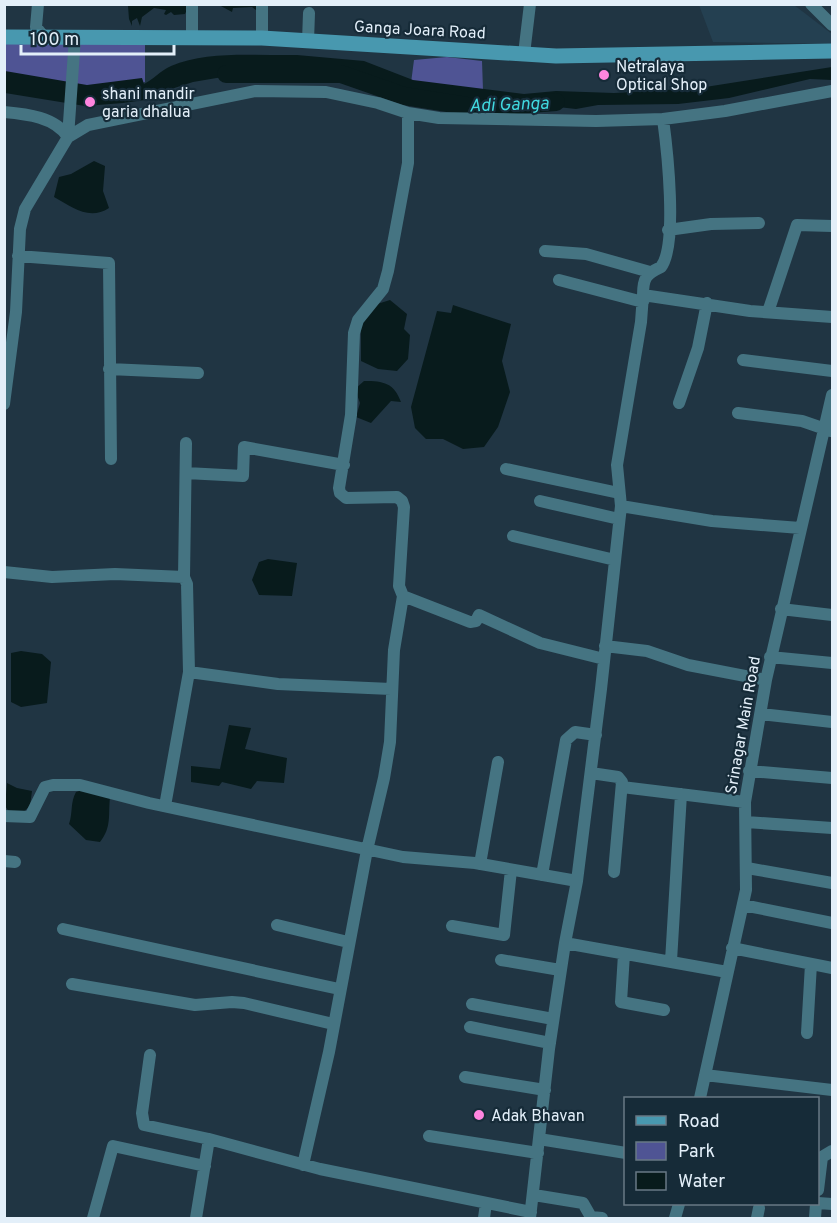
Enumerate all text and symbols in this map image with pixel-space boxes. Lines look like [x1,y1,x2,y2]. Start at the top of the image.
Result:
scale bar [21,18,174,56]
street label: Ganga Joara Road [354,18,486,44]
text: 100 m [30,29,79,52]
place label: Netralaya Optical Shop [616,58,707,96]
marker: Netralaya Optical Shop [597,68,611,82]
place label: shani mandir garia dhalua [102,85,195,123]
water label: Adi Ganga [469,93,550,118]
marker: shani mandir garia dhalua [83,95,97,109]
street label: Srinagar Main Road [722,655,766,796]
legend [624,1097,819,1205]
place label: Adak Bhavan [491,1107,585,1127]
marker: Adak Bhavan [472,1108,486,1122]
text: Road [678,1111,720,1134]
text: Park [678,1141,715,1164]
text: Water [678,1171,725,1194]

